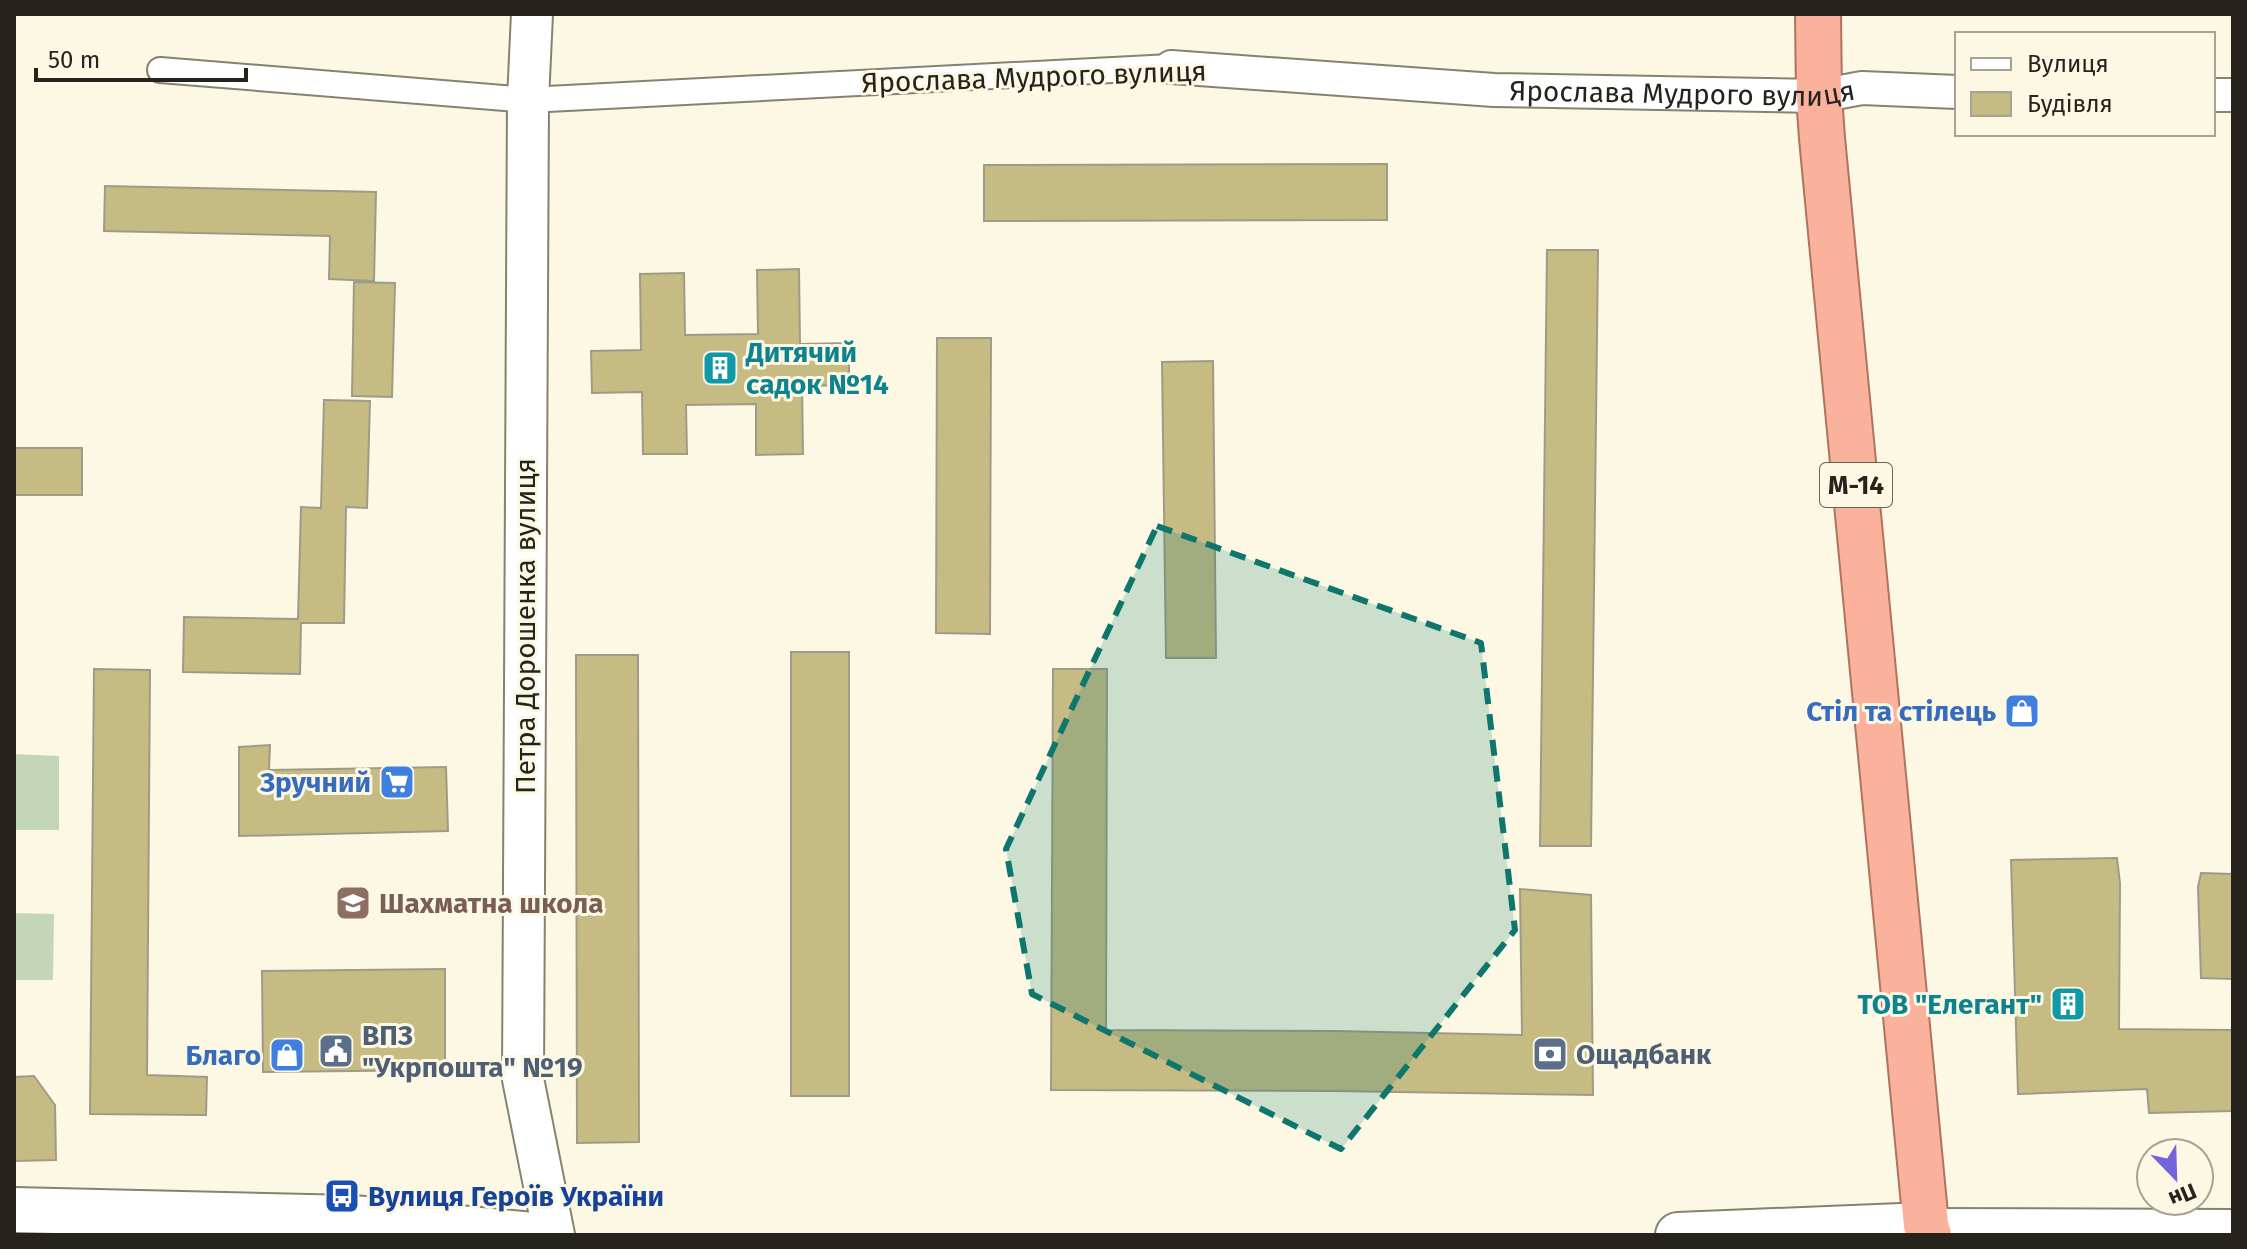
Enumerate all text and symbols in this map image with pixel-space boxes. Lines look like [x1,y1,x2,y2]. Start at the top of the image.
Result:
scale bar [36,32,246,82]
legend [1955,32,2215,136]
text: 50 m [48,46,100,74]
text: Вулиця [2027,50,2109,78]
street label: Ярослава Мудрого вулиця [861,54,1207,100]
street label: Ярослава Мудрого вулиця [1509,73,1857,113]
text: Будівля [2027,90,2113,118]
place label: Дитячий садок №14 [745,336,889,401]
building icon: Дитячий садок №14 [701,349,739,387]
street label: Петра Дорошенка вулиця [509,458,542,794]
road number: М-14 [1820,463,1892,507]
shop icon: Стіл та стілець [2003,692,2041,730]
place label: Стіл та стілець [1806,695,1996,728]
supermarket icon: Зручний [378,763,416,801]
place label: Зручний [259,766,371,799]
school or university icon: Шахматна школа [334,884,372,922]
place label: Шахматна школа [379,887,604,920]
building icon: ТОВ "Елегант" [2049,985,2087,1023]
place label: ТОВ "Елегант" [1858,988,2042,1021]
place label: ВПЗ "Укрпошта" №19 [362,1019,583,1084]
public building icon: ВПЗ "Укрпошта" №19 [317,1032,355,1070]
bank icon: Ощадбанк [1531,1035,1569,1073]
shop icon: Благо [268,1036,306,1074]
place label: Ощадбанк [1576,1038,1712,1071]
place label: Благо [185,1039,261,1072]
north arrow [2135,1137,2215,1217]
bus stop icon: Вулиця Героїв України [323,1177,361,1215]
text: Пн [2165,1177,2201,1213]
place label: Вулиця Героїв України [368,1180,664,1213]

